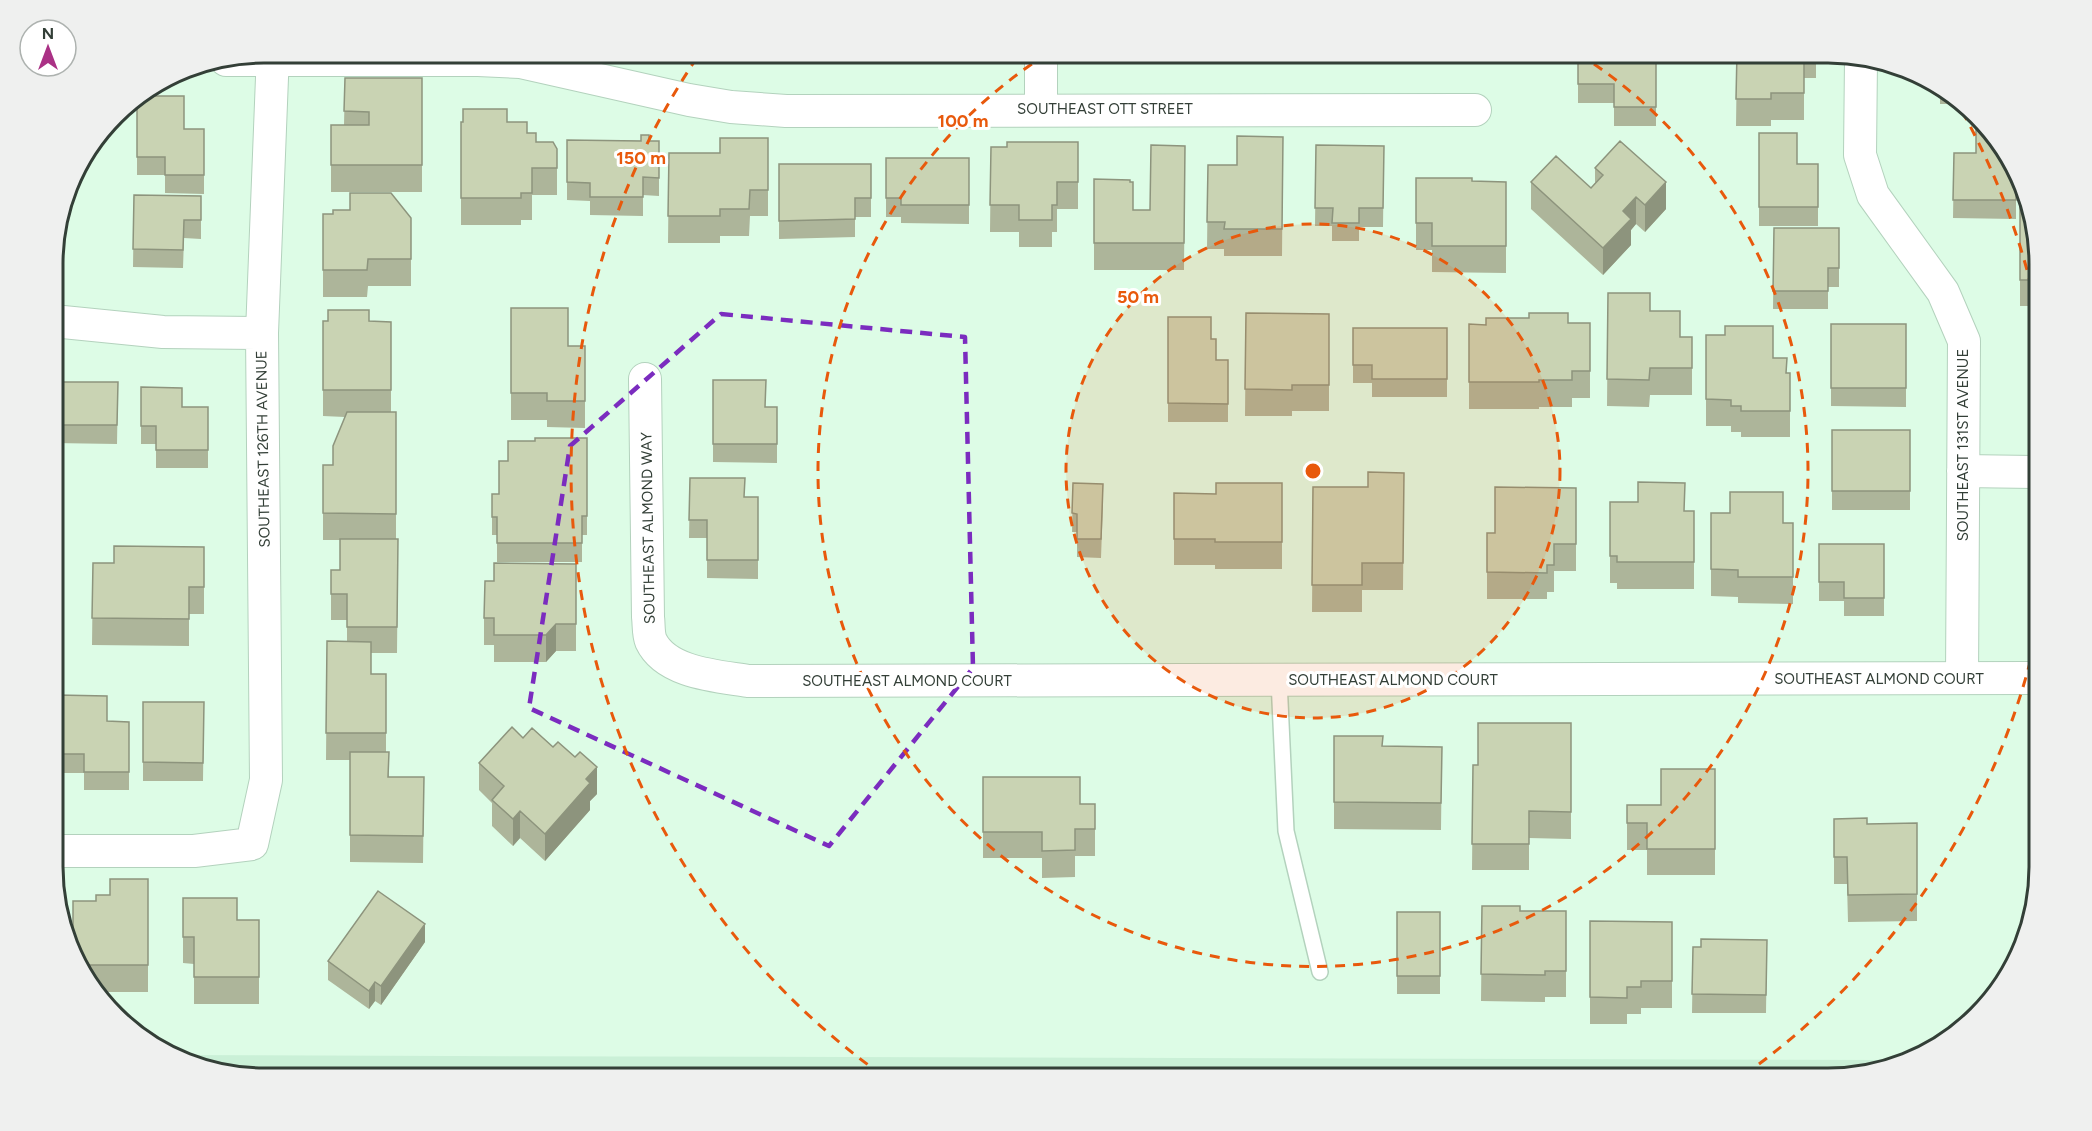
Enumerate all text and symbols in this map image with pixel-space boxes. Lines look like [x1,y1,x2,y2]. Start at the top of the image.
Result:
north arrow [18,18,78,78]
text: N [42,24,54,43]
street label: SOUTHEAST OTT STREET [1017,100,1194,118]
text: 100 m [938,110,988,132]
text: 150 m [616,147,666,169]
text: 50 m [1117,286,1159,308]
street label: SOUTHEAST 131ST AVENUE [1954,349,1972,541]
street label: SOUTHEAST 126TH AVENUE [252,350,274,548]
street label: SOUTHEAST ALMOND WAY [637,432,659,624]
centre of rings [1303,461,1323,481]
street label: SOUTHEAST ALMOND COURT [1774,670,1985,688]
street label: SOUTHEAST ALMOND COURT [1288,671,1499,689]
street label: SOUTHEAST ALMOND COURT [802,672,1013,690]

